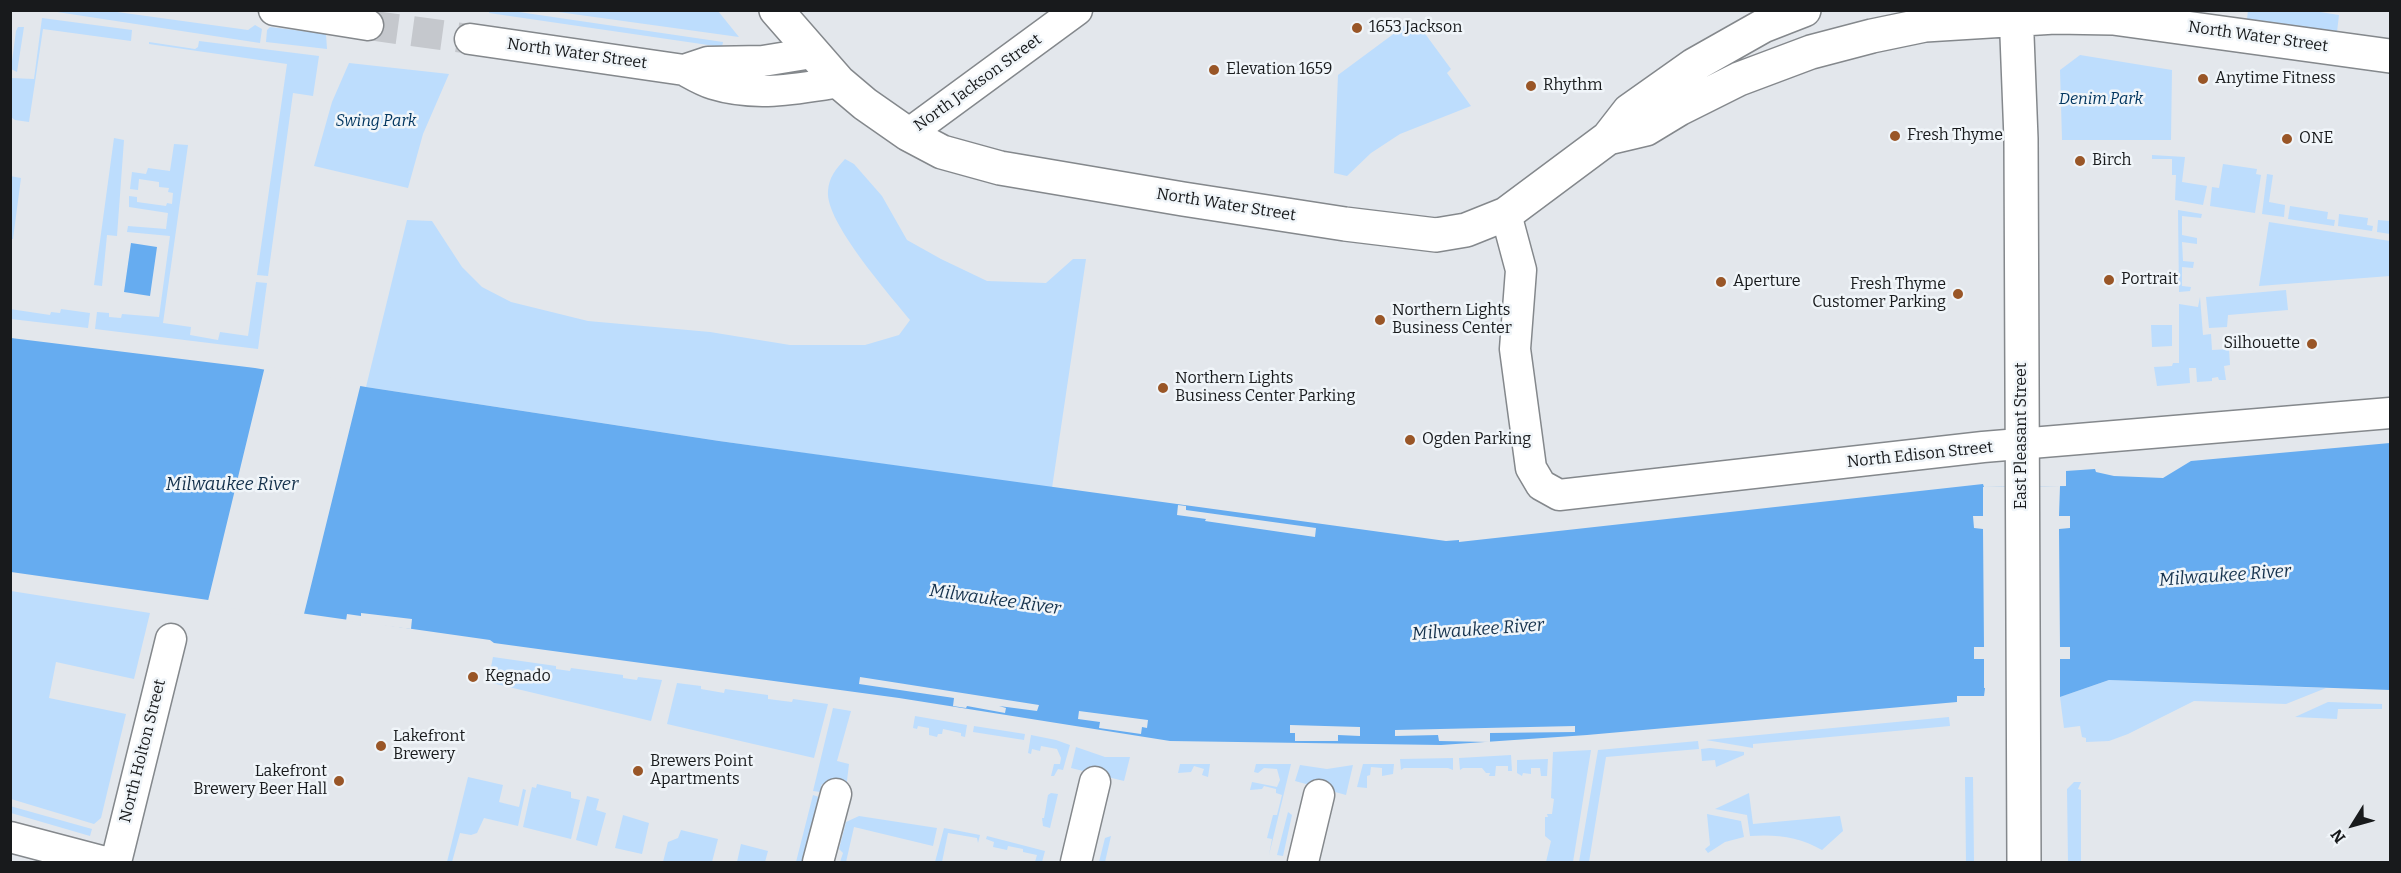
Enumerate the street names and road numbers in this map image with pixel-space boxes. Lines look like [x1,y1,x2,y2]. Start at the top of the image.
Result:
street label: North Water Street [2187,18,2329,56]
street label: North Jackson Street [910,30,1046,136]
street label: North Water Street [506,35,648,73]
street label: North Water Street [1155,184,1297,226]
street label: East Pleasant Street [2012,362,2032,510]
street label: North Edison Street [1846,438,1994,472]
street label: North Holton Street [116,677,170,825]

